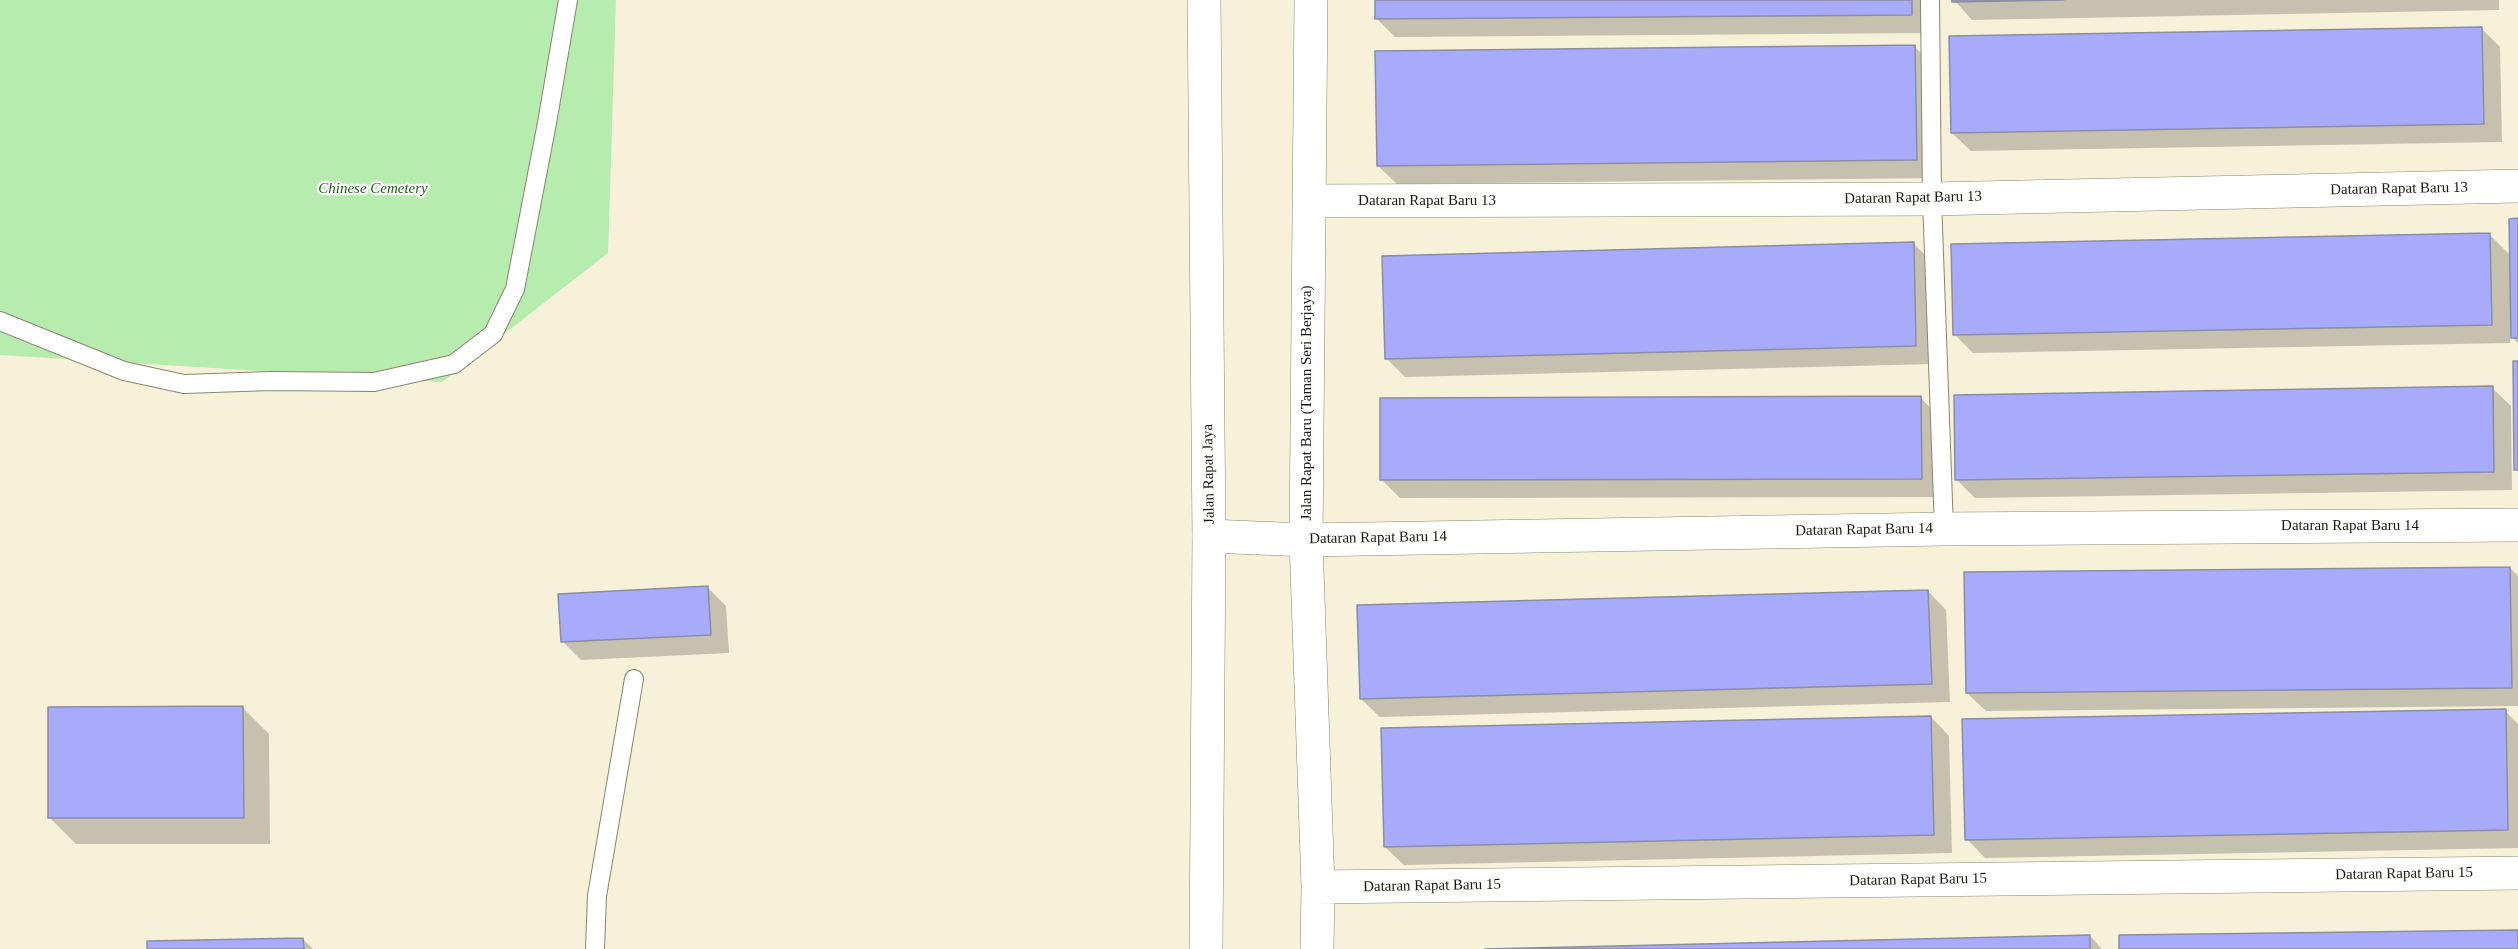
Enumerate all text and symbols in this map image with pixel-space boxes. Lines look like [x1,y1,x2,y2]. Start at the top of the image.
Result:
street label: Dataran Rapat Baru 13 [2330,179,2468,199]
park label: Chinese Cemetery [318,180,428,198]
street label: Dataran Rapat Baru 13 [1844,188,1982,208]
street label: Dataran Rapat Baru 13 [1358,192,1496,210]
street label: Jalan Rapat Baru (Taman Seri Berjaya) [1298,285,1316,521]
street label: Jalan Rapat Jaya [1199,424,1219,524]
street label: Dataran Rapat Baru 14 [2281,517,2419,535]
street label: Dataran Rapat Baru 14 [1795,520,1933,540]
street label: Dataran Rapat Baru 14 [1309,528,1447,548]
street label: Dataran Rapat Baru 15 [2335,864,2473,884]
street label: Dataran Rapat Baru 15 [1849,870,1987,890]
street label: Dataran Rapat Baru 15 [1363,876,1501,896]

